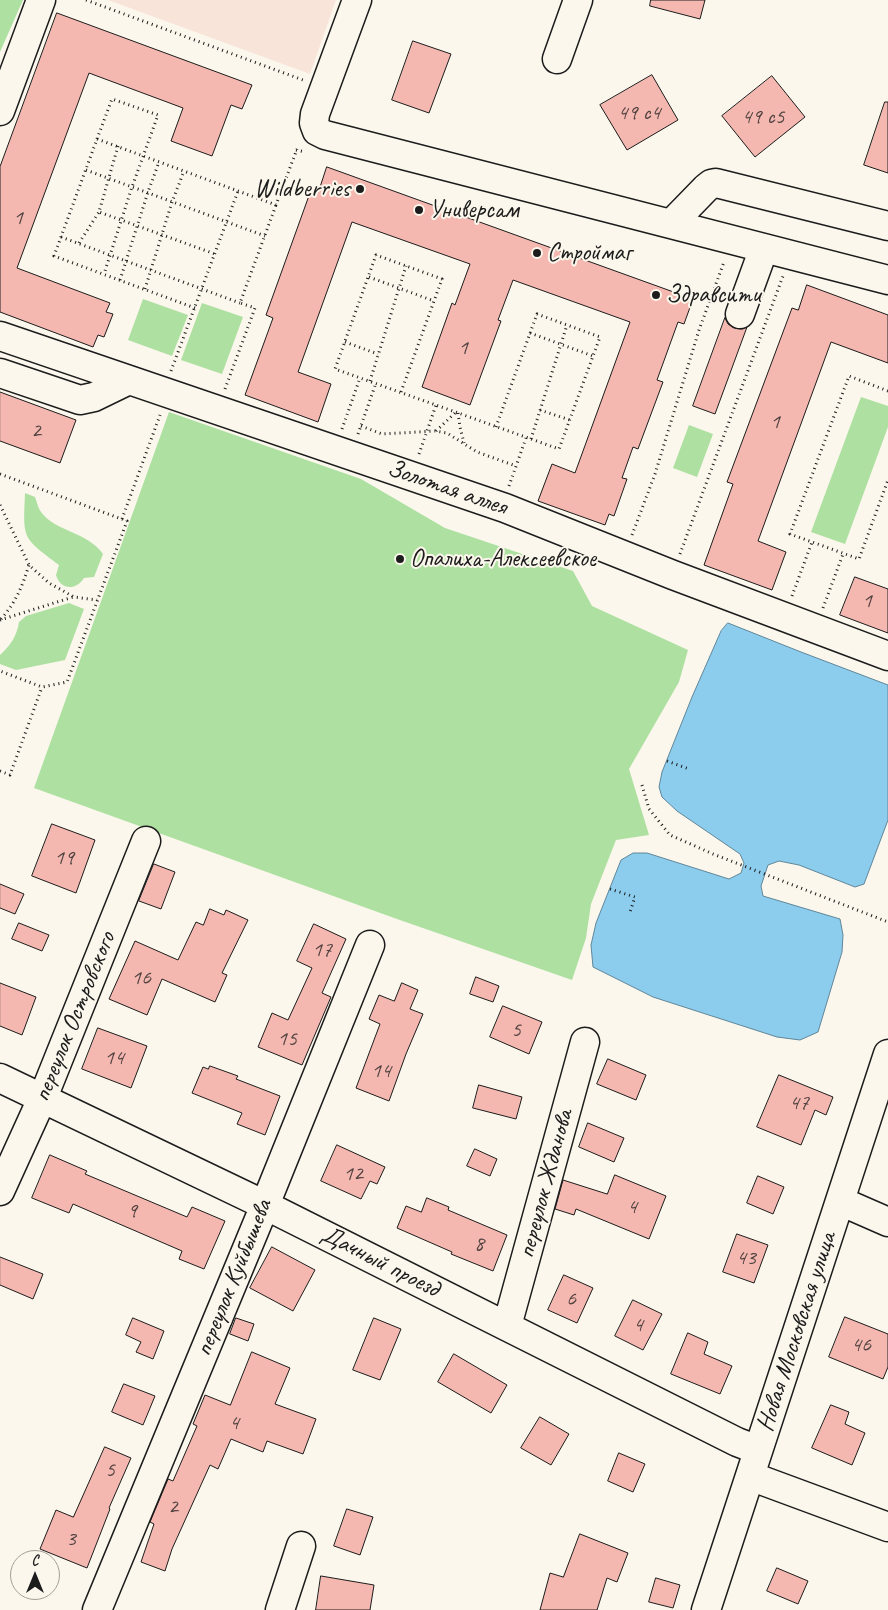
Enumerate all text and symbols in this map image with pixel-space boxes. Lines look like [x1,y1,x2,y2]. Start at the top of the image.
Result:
house number: 49 с4 [618,100,660,126]
house number: 49 с5 [742,104,784,130]
place label: Wildberries [254,174,350,204]
marker: Wildberries [354,183,366,195]
place label: Универсам [429,195,519,225]
marker: Универсам [413,204,425,216]
house number: 1 [13,205,23,231]
place label: Строймаг [547,238,631,268]
marker: Строймаг [531,247,543,259]
place label: Здравсити [666,280,760,310]
marker: Здравсити [650,289,662,301]
house number: 1 [458,335,468,361]
house number: 1 [770,409,780,435]
house number: 2 [31,418,41,444]
street label: Золотая аллея [383,454,511,522]
place label: Опалиха-Алексеевское [410,544,596,574]
marker: Опалиха-Алексеевское [394,553,406,565]
house number: 1 [862,588,872,614]
house number: 19 [54,845,74,871]
street label: переулок Островского [27,928,123,1106]
house number: 17 [312,937,332,963]
house number: 16 [131,965,151,991]
house number: 5 [511,1017,521,1043]
house number: 15 [277,1026,297,1052]
house number: 14 [104,1045,124,1071]
house number: 14 [371,1058,391,1084]
house number: 47 [789,1090,809,1116]
street label: переулок Жданова [512,1106,580,1262]
house number: 12 [343,1161,363,1187]
house number: 4 [627,1194,637,1220]
street label: переулок Куйбышева [189,1195,279,1361]
house number: 9 [127,1198,137,1224]
street label: Дачный проезд [316,1219,444,1305]
street label: Новая Московская улица [751,1229,843,1435]
house number: 8 [474,1231,484,1257]
house number: 43 [736,1245,756,1271]
house number: 6 [566,1286,576,1312]
house number: 4 [633,1312,643,1338]
house number: 46 [851,1332,871,1358]
house number: 4 [229,1410,239,1436]
house number: 5 [105,1457,115,1483]
house number: 2 [168,1494,178,1520]
house number: 3 [66,1526,76,1552]
north arrow [10,1550,60,1600]
text: С [32,1552,38,1569]

